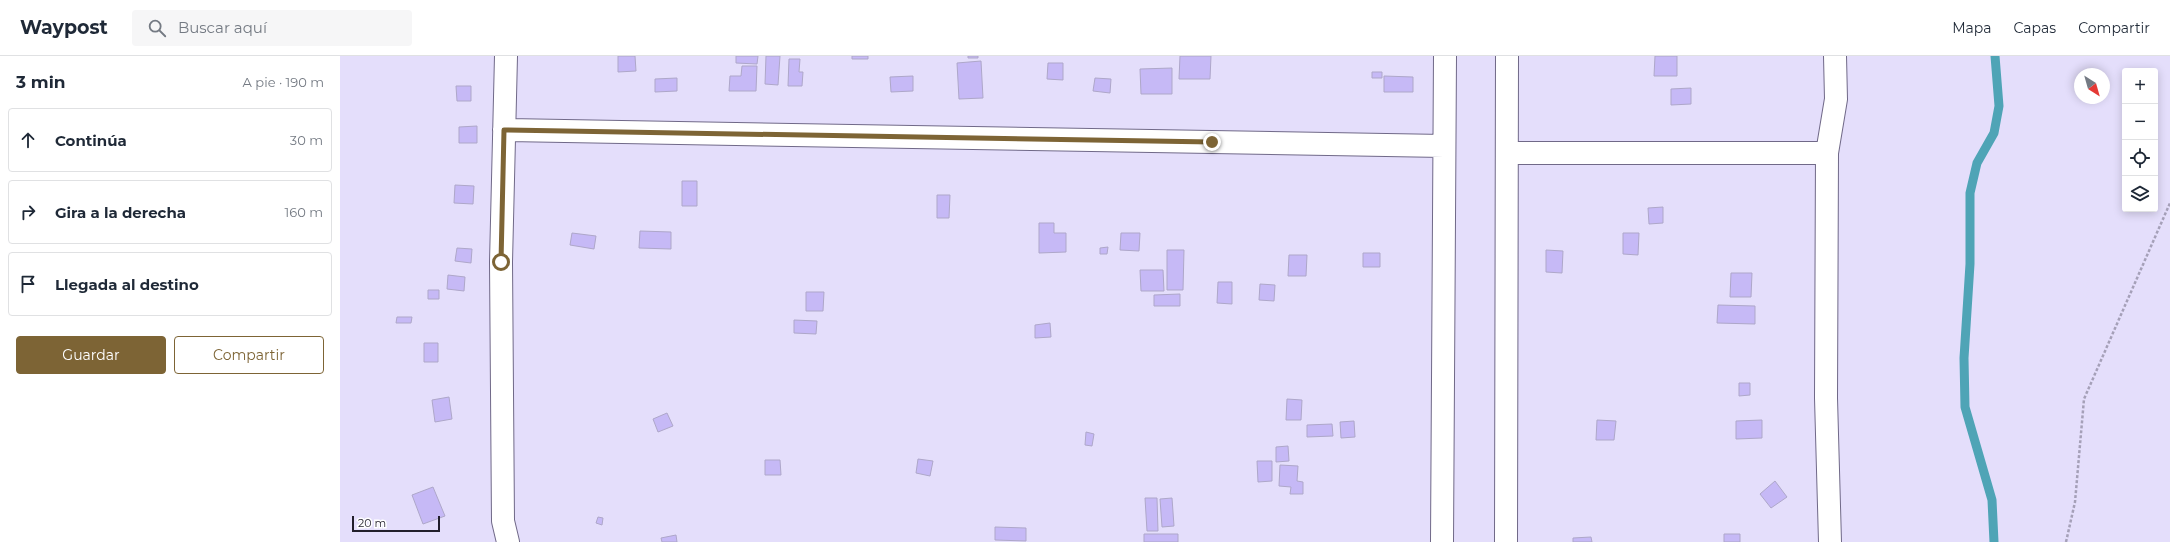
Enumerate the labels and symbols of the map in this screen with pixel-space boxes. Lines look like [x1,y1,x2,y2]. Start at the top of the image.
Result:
north arrow [2074,68,2110,104]
route end [1203,133,1221,151]
route start [492,253,510,271]
scale bar [352,514,440,533]

